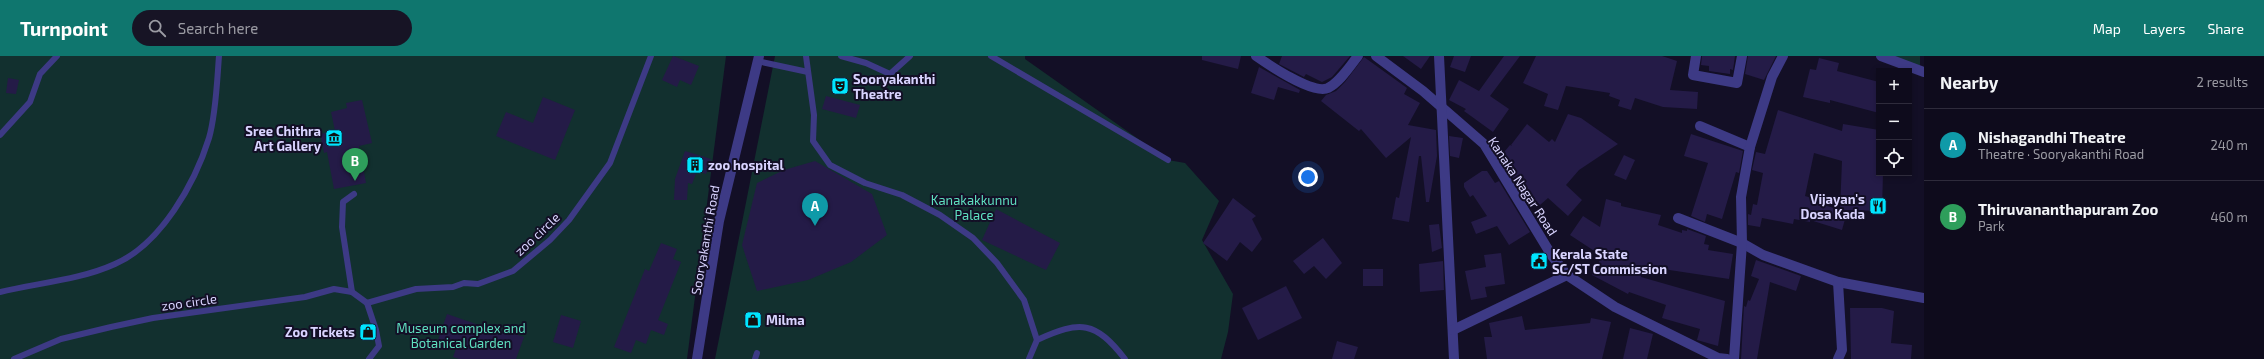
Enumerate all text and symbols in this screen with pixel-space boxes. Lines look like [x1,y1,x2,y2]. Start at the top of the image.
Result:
search box [132,10,412,46]
text: Turnpoint [20,17,108,40]
icon: search [146,17,168,39]
text: Search here [178,19,258,37]
text: Map [2093,20,2121,37]
text: Layers [2143,20,2185,37]
text: Share [2207,20,2244,37]
map controls [1876,68,1912,176]
button: + [1876,68,1912,104]
place label: Sooryakanthi Theatre [853,71,935,102]
text: Nearby [1940,72,1998,92]
text: 2 results [2196,74,2248,90]
theatre icon: Sooryakanthi Theatre [830,76,850,96]
button: − [1876,104,1912,140]
place label: Sree Chithra Art Gallery [245,123,322,154]
museum icon: Sree Chithra Art Gallery [324,128,344,148]
text: Nishagandhi Theatre [1978,128,2126,146]
street label: Kanaka Nagar Road [1485,134,1561,238]
text: A [1949,137,1957,153]
text: 240 m [2211,137,2248,153]
button: locate [1876,140,1912,176]
text: Theatre · Sooryakanthi Road [1978,146,2144,162]
pin: B [342,148,368,181]
building icon: zoo hospital [685,155,705,175]
place label: zoo hospital [708,157,784,173]
your location [1298,167,1318,187]
street label: Sooryakanthi Road [687,184,723,296]
place label: Vijayan's Dosa Kada [1801,191,1865,222]
park label: Kanakakkunnu Palace [931,192,1017,223]
pin: A [802,193,828,226]
restaurant icon: Vijayan's Dosa Kada [1868,196,1888,216]
text: Thiruvananthapuram Zoo [1978,200,2158,218]
street label: zoo circle [511,209,563,259]
text: B [1949,209,1957,225]
text: 460 m [2210,209,2248,225]
text: Park [1978,218,2005,234]
place label: Kerala State SC/ST Commission [1552,246,1667,277]
public building icon: Kerala State SC/ST Commission [1529,251,1549,271]
street label: zoo circle [160,290,218,314]
shop icon: Milma [743,310,763,330]
place label: Milma [766,312,805,328]
park label: Museum complex and Botanical Garden [396,320,526,351]
shop icon: Zoo Tickets [358,322,378,342]
place label: Zoo Tickets [285,324,355,340]

